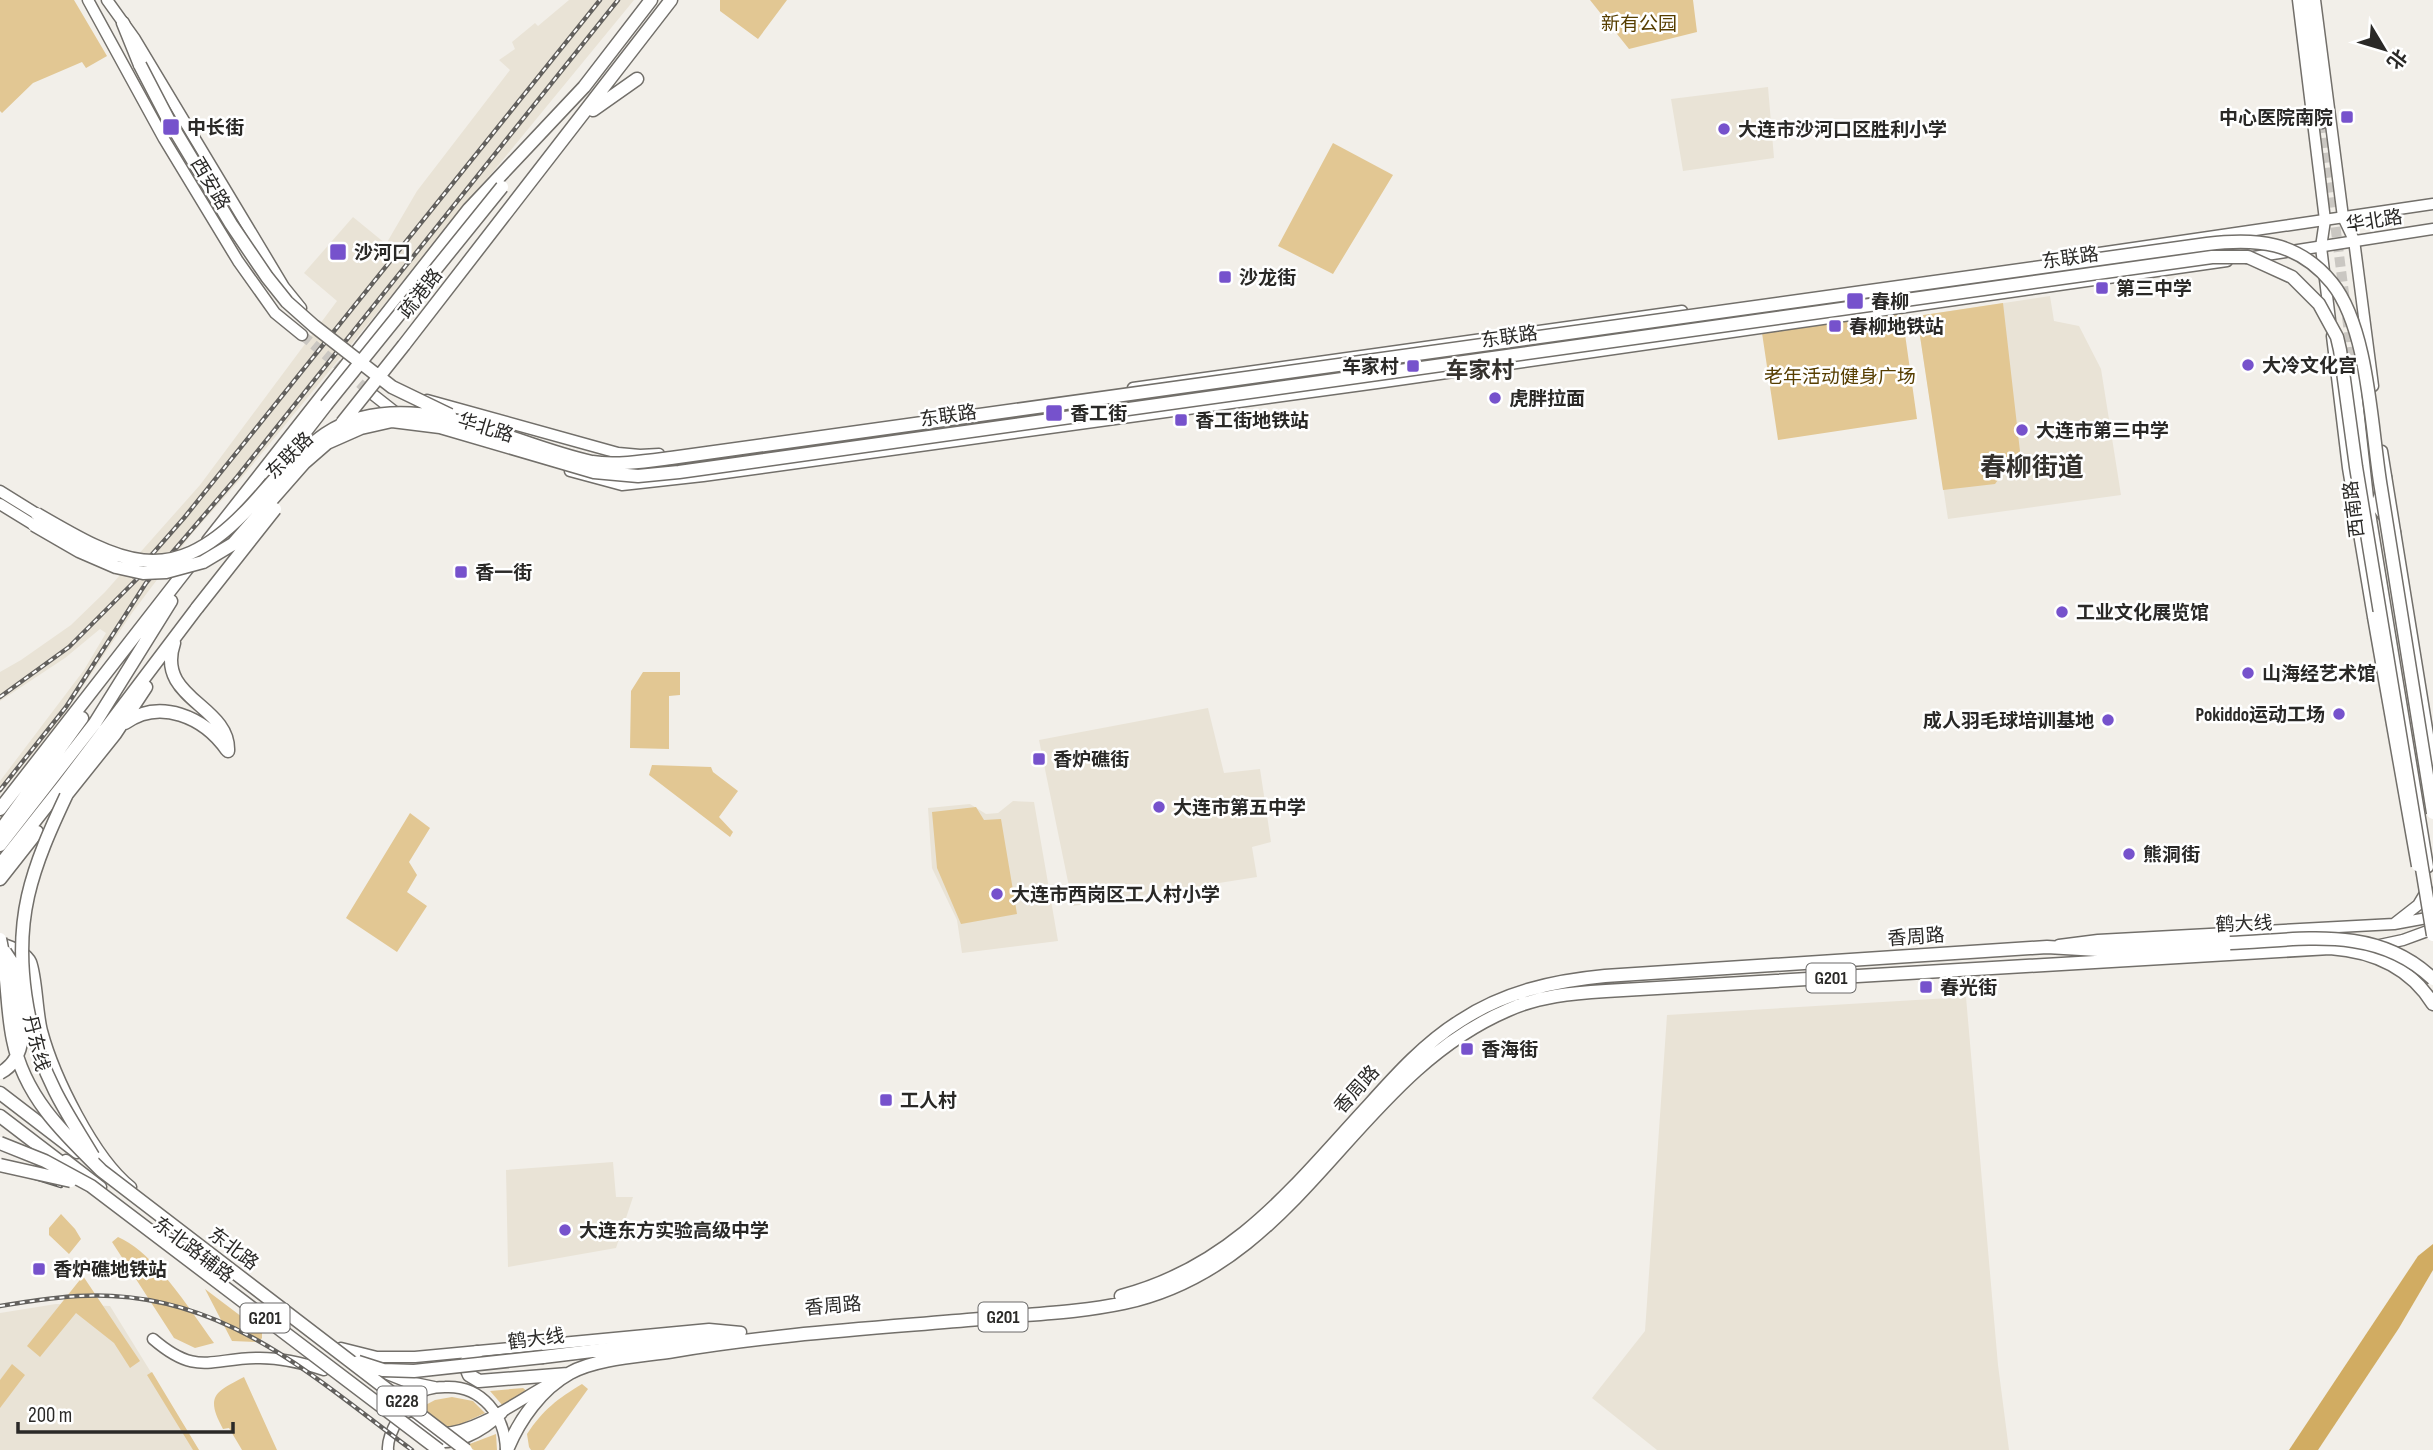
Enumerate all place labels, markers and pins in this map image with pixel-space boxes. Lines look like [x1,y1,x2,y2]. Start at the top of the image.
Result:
place label: 中心医院南院 [2219,107,2333,130]
marker: 中心医院南院 [2339,109,2355,125]
marker: 中长街 [161,117,181,137]
place label: 中长街 [187,117,244,140]
place label: 大连市沙河口区胜利小学 [1738,119,1947,142]
marker: 大连市沙河口区胜利小学 [1716,121,1732,137]
marker: 沙河口 [328,242,348,262]
place label: 沙河口 [354,242,411,265]
place label: 沙龙街 [1239,267,1296,290]
marker: 沙龙街 [1217,269,1233,285]
place label: 第三中学 [2116,278,2192,301]
marker: 第三中学 [2094,280,2110,296]
marker: 春柳 [1845,291,1865,311]
place label: 春柳 [1871,291,1909,314]
place label: 春柳地铁站 [1849,316,1944,339]
marker: 春柳地铁站 [1827,318,1843,334]
place label: 大冷文化宫 [2262,355,2357,378]
place label: 车家村 [1342,356,1399,379]
marker: 大冷文化宫 [2240,357,2256,373]
marker: 车家村 [1405,358,1421,374]
place label: 虎胖拉面 [1509,388,1585,411]
marker: 虎胖拉面 [1487,390,1503,406]
marker: 香工街 [1044,403,1064,423]
place label: 香工街 [1070,403,1127,426]
place label: 香工街地铁站 [1195,410,1309,433]
marker: 香工街地铁站 [1173,412,1189,428]
place label: 大连市第三中学 [2036,420,2169,443]
marker: 大连市第三中学 [2014,422,2030,438]
place label: 香一街 [475,562,532,585]
marker: 香一街 [453,564,469,580]
place label: 工业文化展览馆 [2076,602,2209,625]
marker: 工业文化展览馆 [2054,604,2070,620]
place label: 山海经艺术馆 [2262,663,2376,686]
marker: 山海经艺术馆 [2240,665,2256,681]
place label: Pokiddo运动工场 [2195,704,2325,727]
marker: Pokiddo运动工场 [2331,706,2347,722]
place label: 成人羽毛球培训基地 [1923,710,2094,733]
marker: 成人羽毛球培训基地 [2100,712,2116,728]
place label: 香炉礁街 [1053,749,1129,772]
marker: 香炉礁街 [1031,751,1047,767]
place label: 大连市第五中学 [1173,797,1306,820]
marker: 大连市第五中学 [1151,799,1167,815]
place label: 熊洞街 [2143,844,2200,867]
marker: 熊洞街 [2121,846,2137,862]
place label: 大连市西岗区工人村小学 [1011,884,1220,907]
marker: 大连市西岗区工人村小学 [989,886,1005,902]
place label: 春光街 [1940,977,1997,1000]
marker: 春光街 [1918,979,1934,995]
place label: 香海街 [1481,1039,1538,1062]
marker: 香海街 [1459,1041,1475,1057]
place label: 工人村 [900,1090,957,1113]
marker: 工人村 [878,1092,894,1108]
place label: 大连东方实验高级中学 [579,1220,769,1243]
marker: 大连东方实验高级中学 [557,1222,573,1238]
place label: 香炉礁地铁站 [53,1259,167,1282]
marker: 香炉礁地铁站 [31,1261,47,1277]

